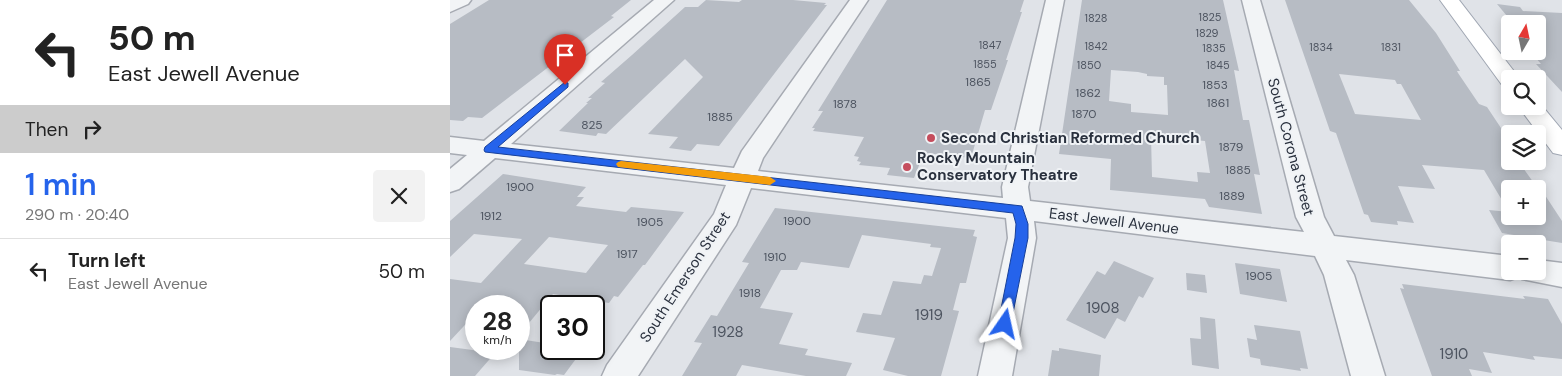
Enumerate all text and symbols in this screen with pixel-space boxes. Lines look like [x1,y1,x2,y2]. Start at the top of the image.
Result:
house number: 1825 [1199,10,1222,24]
house number: 1828 [1085,11,1107,25]
text: 50 m [108,15,196,61]
north arrow [1501,15,1546,60]
map controls [1501,15,1546,280]
icon: left [25,20,90,85]
house number: 1829 [1195,26,1219,40]
pin [544,34,586,85]
house number: 1847 [979,38,1001,52]
house number: 1842 [1084,39,1108,53]
house number: 1834 [1309,40,1333,54]
house number: 1831 [1381,40,1401,54]
icon: arrive [551,41,579,69]
house number: 1835 [1202,41,1226,55]
house number: 1855 [973,57,997,71]
house number: 1850 [1077,58,1101,72]
house number: 1845 [1206,58,1230,72]
text: East Jewell Avenue [108,59,300,88]
button: search [1501,70,1546,115]
house number: 1865 [965,74,991,90]
street label: South Corona Street [1263,76,1319,218]
house number: 1853 [1202,77,1228,93]
house number: 1862 [1075,85,1101,101]
house number: 1861 [1207,95,1229,111]
house number: 1878 [833,96,857,112]
house number: 1870 [1071,106,1097,122]
house number: 1885 [707,109,733,125]
icon: right [78,115,106,143]
text: Then [25,117,68,142]
house number: 825 [581,117,603,133]
button: layers [1501,125,1546,170]
place label: Second Christian Reformed Church [941,128,1200,148]
marker: Second Christian Reformed Church [925,132,937,144]
house number: 1879 [1219,139,1243,155]
place label: Rocky Mountain Conservatory Theatre [917,148,1078,185]
marker: Rocky Mountain Conservatory Theatre [901,161,913,173]
house number: 1885 [1225,162,1251,178]
text: 1 min [25,165,97,204]
button: close [373,170,425,222]
house number: 1900 [506,179,534,195]
button: + [1501,180,1546,225]
house number: 1889 [1219,188,1245,204]
street label: East Jewell Avenue [1048,203,1180,239]
text: 290 m · 20:40 [25,204,129,225]
house number: 1912 [480,208,502,224]
street label: South Emerson Street [635,208,735,346]
house number: 1900 [783,213,811,229]
house number: 1905 [637,214,663,230]
button: − [1501,235,1546,280]
house number: 1917 [616,246,638,262]
text: Turn left [68,248,146,273]
house number: 1910 [763,249,787,265]
icon: left [25,257,53,285]
text: 50 m [378,259,425,284]
house number: 1905 [1246,268,1272,284]
text: East Jewell Avenue [68,273,208,294]
house number: 1918 [739,285,761,301]
speed limit sign: 30 [540,295,605,360]
position arrow [978,297,1030,349]
house number: 1908 [1086,298,1120,318]
text: 28 [482,305,513,338]
house number: 1919 [915,305,943,325]
house number: 1928 [712,322,744,342]
text: km/h [483,332,512,348]
house number: 1910 [1440,344,1468,364]

